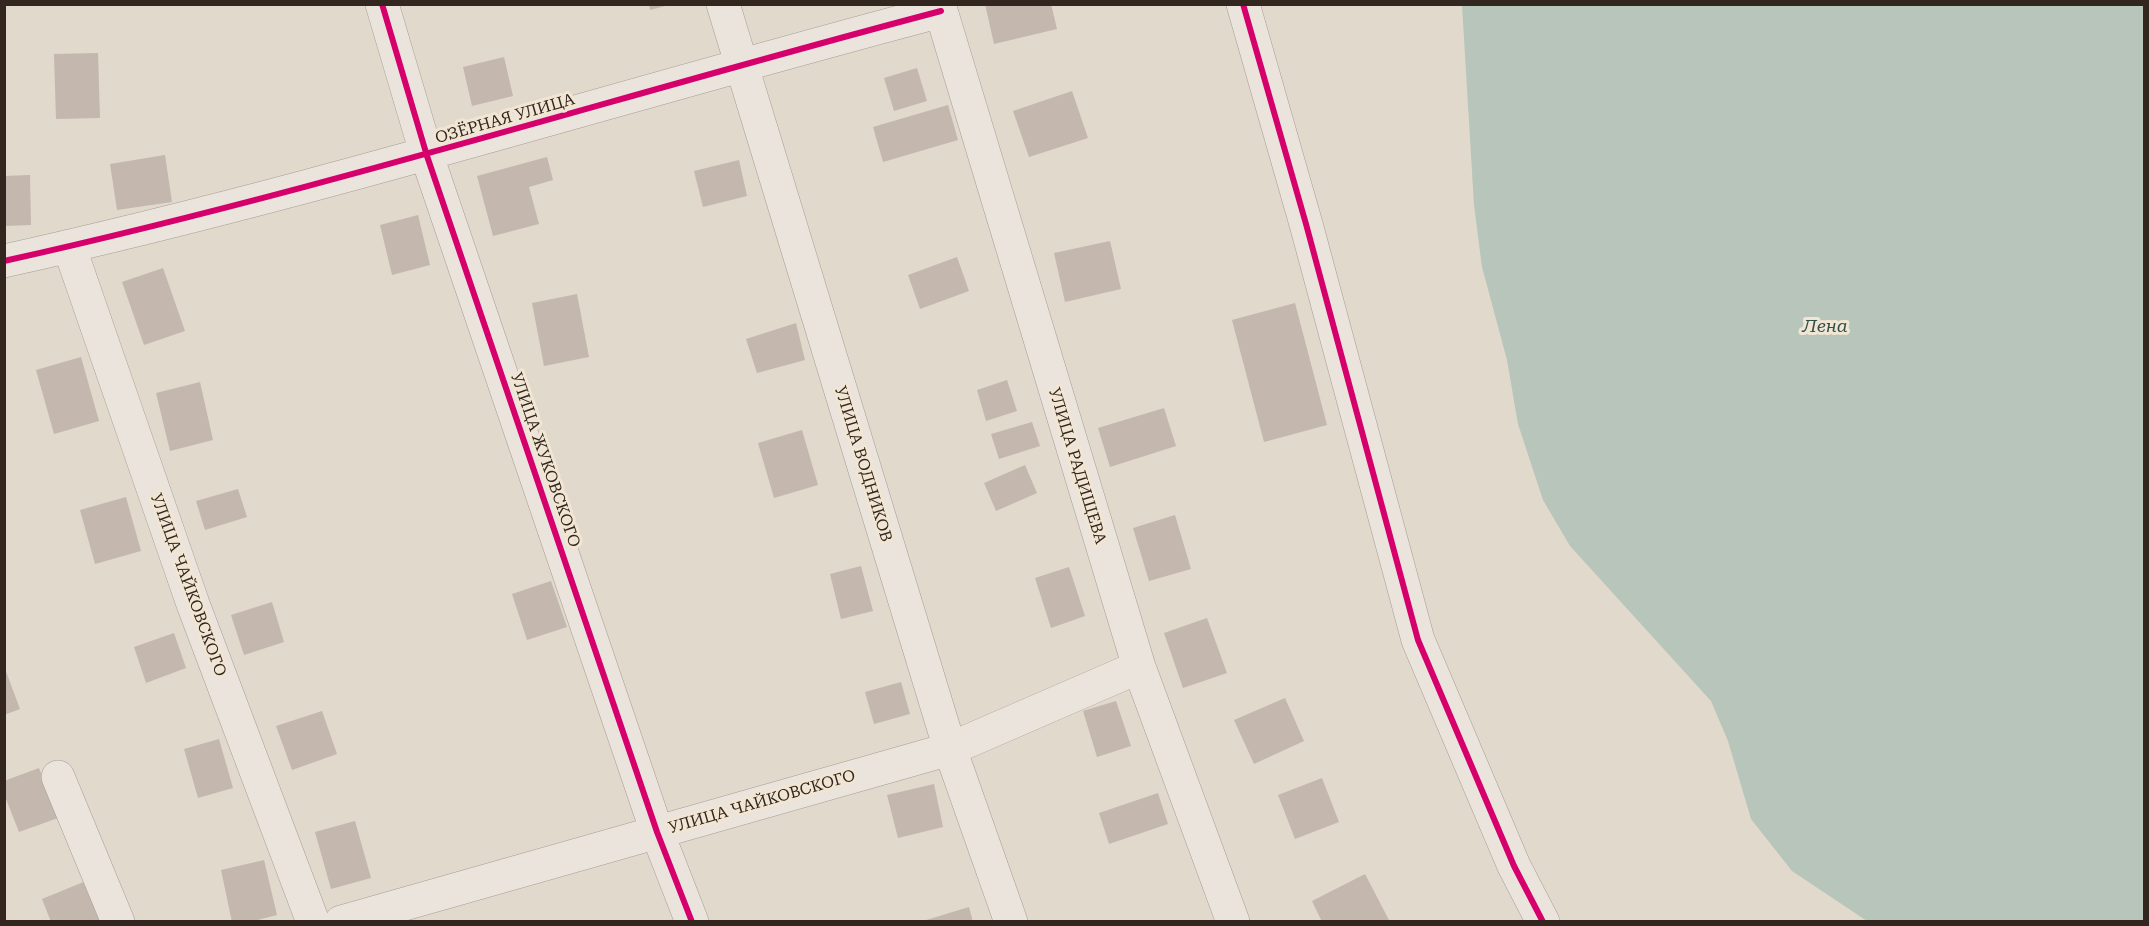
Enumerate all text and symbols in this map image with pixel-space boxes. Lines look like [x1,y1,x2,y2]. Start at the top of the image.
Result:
street label: ОЗЁРНАЯ УЛИЦА [433,90,577,148]
water label: Лена [1802,316,1848,338]
street label: УЛИЦА ЖУКОВСКОГО [506,370,584,550]
street label: УЛИЦА ВОДНИКОВ [830,384,896,544]
street label: УЛИЦА РАДИЩЕВА [1044,386,1110,546]
street label: УЛИЦА ЧАЙКОВСКОГО [146,491,230,679]
street label: УЛИЦА ЧАЙКОВСКОГО [666,766,858,838]

